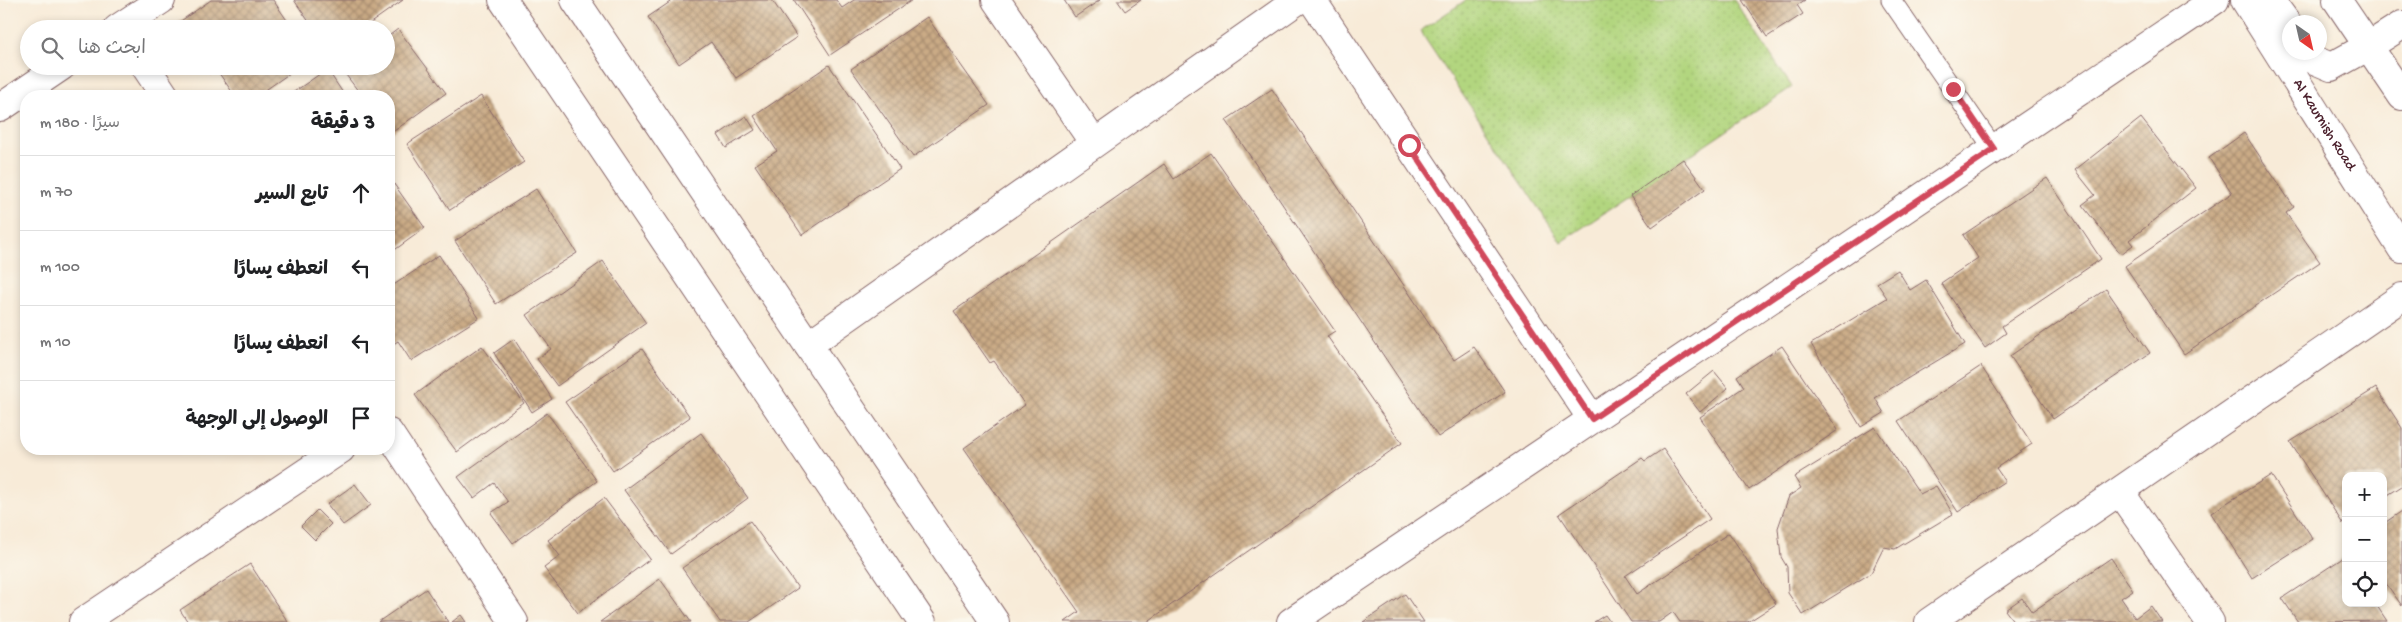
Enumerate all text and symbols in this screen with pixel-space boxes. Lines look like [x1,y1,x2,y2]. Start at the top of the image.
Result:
north arrow [2282,15,2327,60]
search box [20,20,395,75]
icon: search [38,34,66,62]
text: ابحث هنا [78,38,146,61]
street label: Al Kaurnish Road [2288,76,2360,175]
route end [1942,78,1965,101]
text: 3 دقيقة [311,112,375,137]
text: سيرًا · 180 m [40,115,120,134]
route start [1398,134,1421,157]
icon: ahead [347,179,375,207]
text: 70 m [40,184,73,203]
text: تابع السير [256,184,328,207]
icon: left [347,254,375,282]
text: 100 m [40,259,80,278]
text: انعطف يسارًا [234,259,328,282]
icon: left [347,329,375,357]
text: 10 m [40,334,71,353]
text: انعطف يسارًا [234,334,328,357]
icon: arrive [347,404,375,432]
text: الوصول إلى الوجهة [185,409,328,432]
map controls [2342,472,2387,607]
button: + [2342,472,2387,517]
button: − [2342,517,2387,562]
button: locate [2342,562,2387,607]

